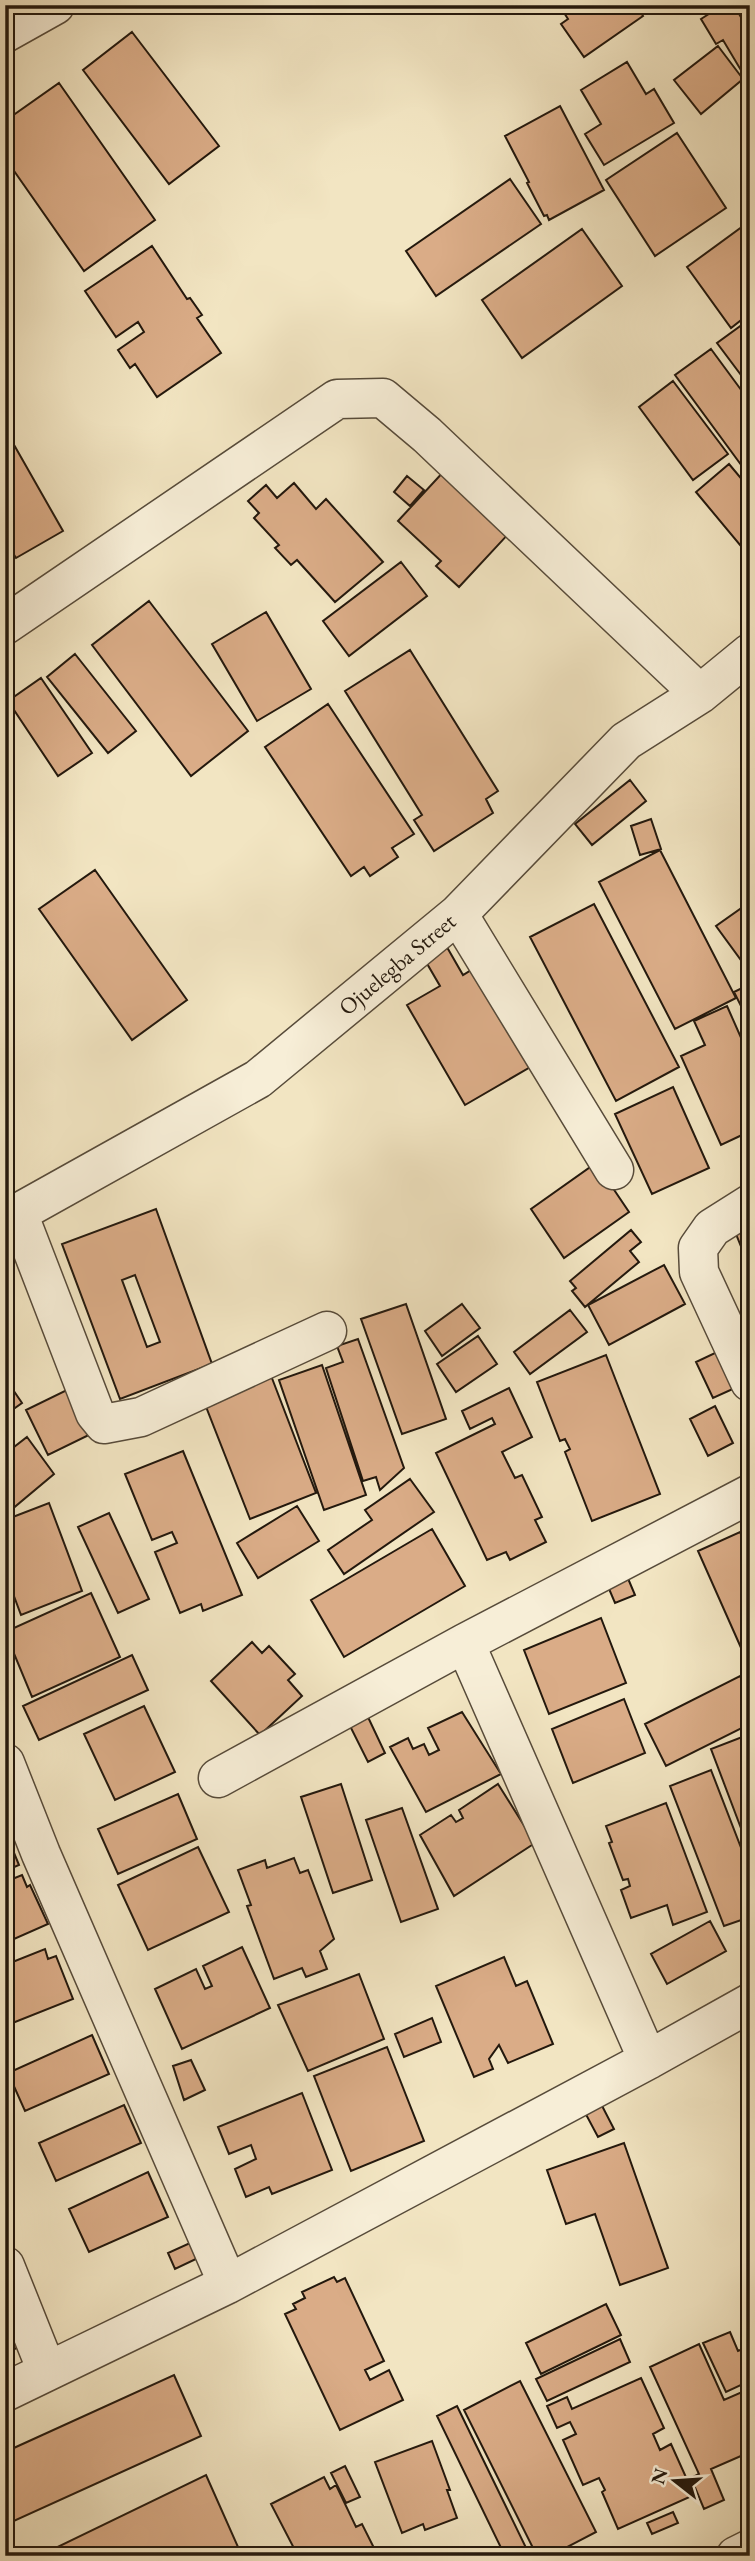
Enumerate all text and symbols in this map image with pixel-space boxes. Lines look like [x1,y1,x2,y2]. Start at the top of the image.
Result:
street label: Ojuelegba Street [332,906,462,1022]
north arrow [640,2446,710,2516]
text: N [645,2465,674,2487]

